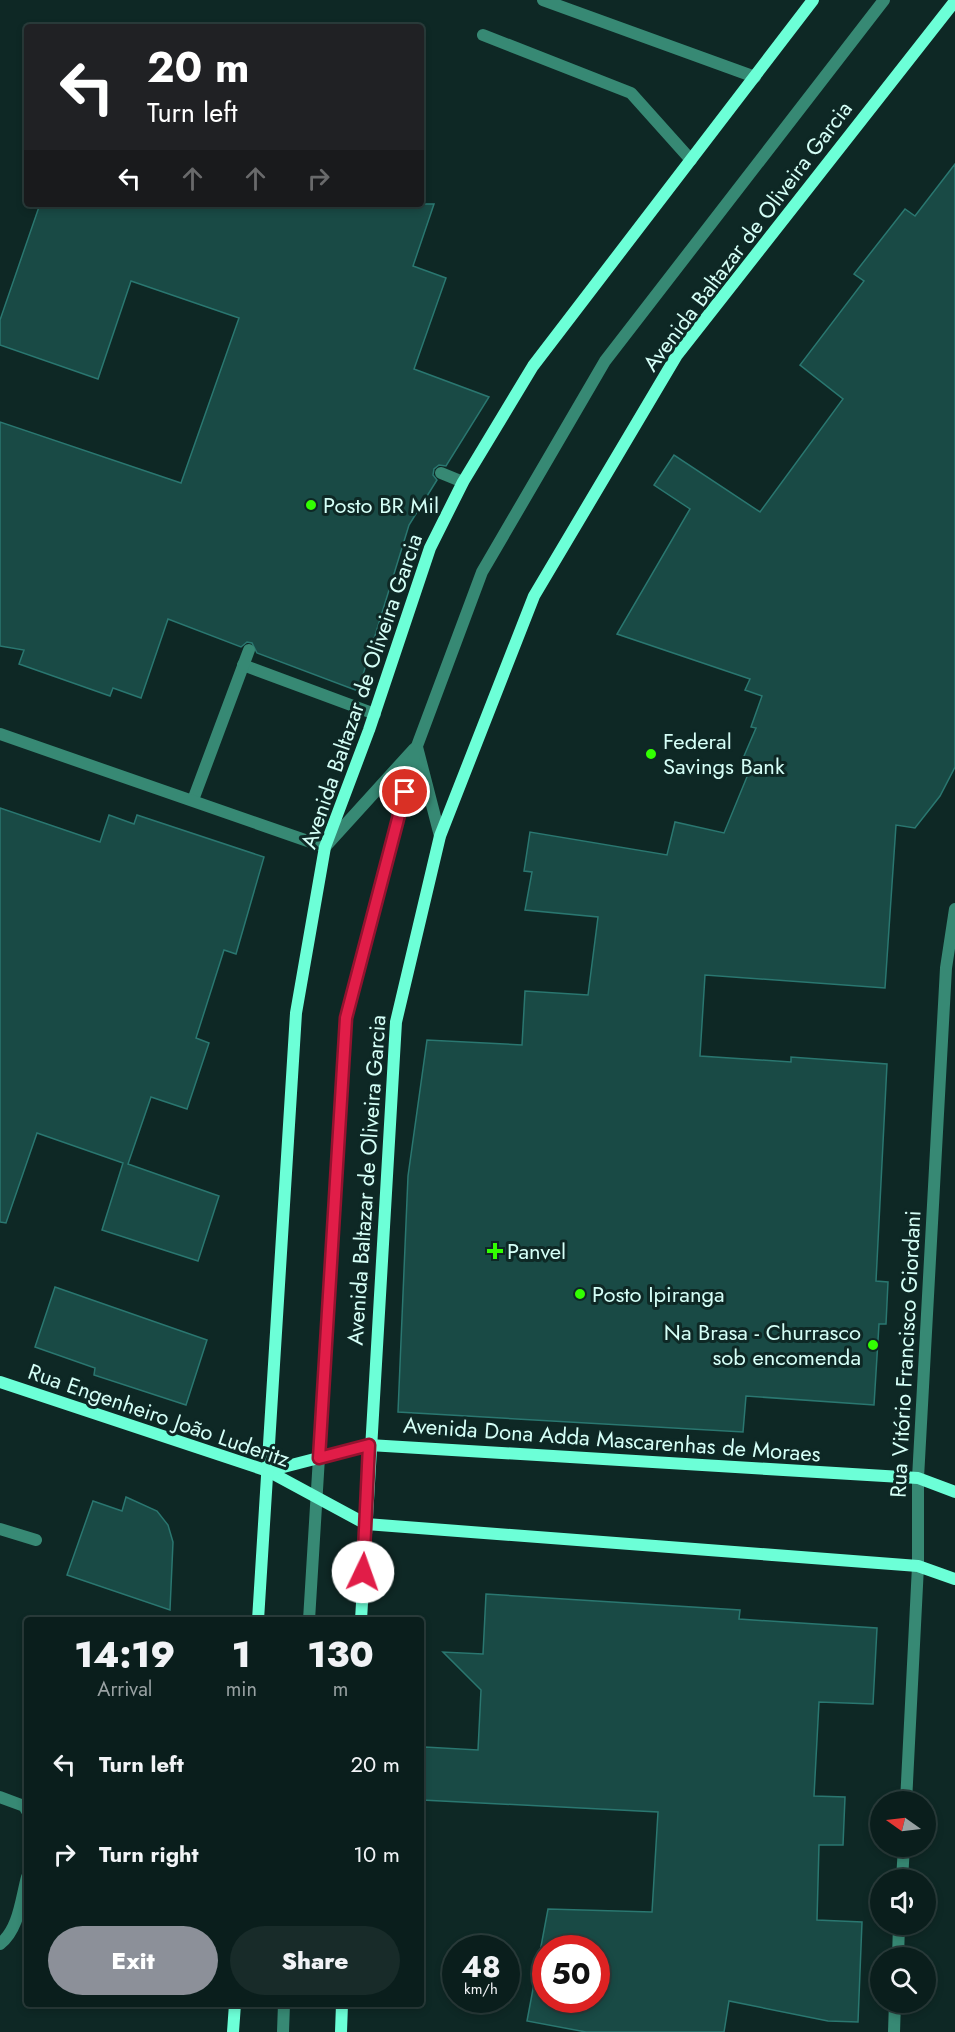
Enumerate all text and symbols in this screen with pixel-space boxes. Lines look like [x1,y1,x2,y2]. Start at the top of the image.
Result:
text: 20 m [147,37,249,98]
icon: left [48,48,126,126]
text: Turn left [147,93,237,132]
street label: Avenida Baltazar de Oliveira Garcia [635,94,859,378]
icon: left [113,162,146,195]
icon: ahead [176,162,209,195]
icon: ahead [239,162,272,195]
icon: right [302,162,335,195]
place label: Posto BR Mil [323,489,439,521]
marker: Posto BR Mil [304,498,318,512]
street label: Avenida Baltazar de Oliveira Garcia [292,529,430,853]
place label: Federal Savings Bank [663,725,785,782]
marker: Federal Savings Bank [644,747,658,761]
pin [379,766,430,817]
icon: arrive [388,775,421,808]
street label: Avenida Baltazar de Oliveira Garcia [338,1014,394,1346]
street label: Rua Vitório Francisco Giordani [881,1210,929,1498]
place label: Panvel [507,1235,566,1267]
marker: Panvel [488,1244,502,1258]
place label: Posto Ipiranga [592,1278,725,1310]
marker: Posto Ipiranga [573,1287,587,1301]
place label: Na Brasa - Churrasco sob encomenda [664,1316,861,1373]
marker: Na Brasa - Churrasco sob encomenda [866,1338,880,1352]
street label: Rua Engenheiro João Luderitz [24,1355,294,1475]
street label: Avenida Dona Adda Mascarenhas de Moraes [402,1408,822,1470]
position arrow [331,1540,395,1604]
text: 14:19 [74,1628,175,1680]
text: 1 [232,1628,251,1680]
text: 130 [307,1628,374,1680]
text: Arrival [97,1675,152,1704]
text: min [226,1675,257,1704]
text: m [333,1675,348,1704]
icon: left [48,1748,81,1781]
text: Turn left [99,1748,184,1780]
text: 20 m [351,1748,400,1780]
north arrow [870,1791,936,1857]
map controls [870,1791,936,2013]
icon: right [48,1838,81,1871]
text: Turn right [99,1838,199,1870]
text: 10 m [353,1838,400,1870]
button: sound [870,1869,936,1935]
button: Exit [48,1926,218,1995]
button: Share [230,1926,400,1995]
speed limit sign: 50 [532,1935,610,2013]
text: 48 [461,1945,501,1988]
button: search [870,1947,936,2013]
text: km/h [464,1978,498,2000]

